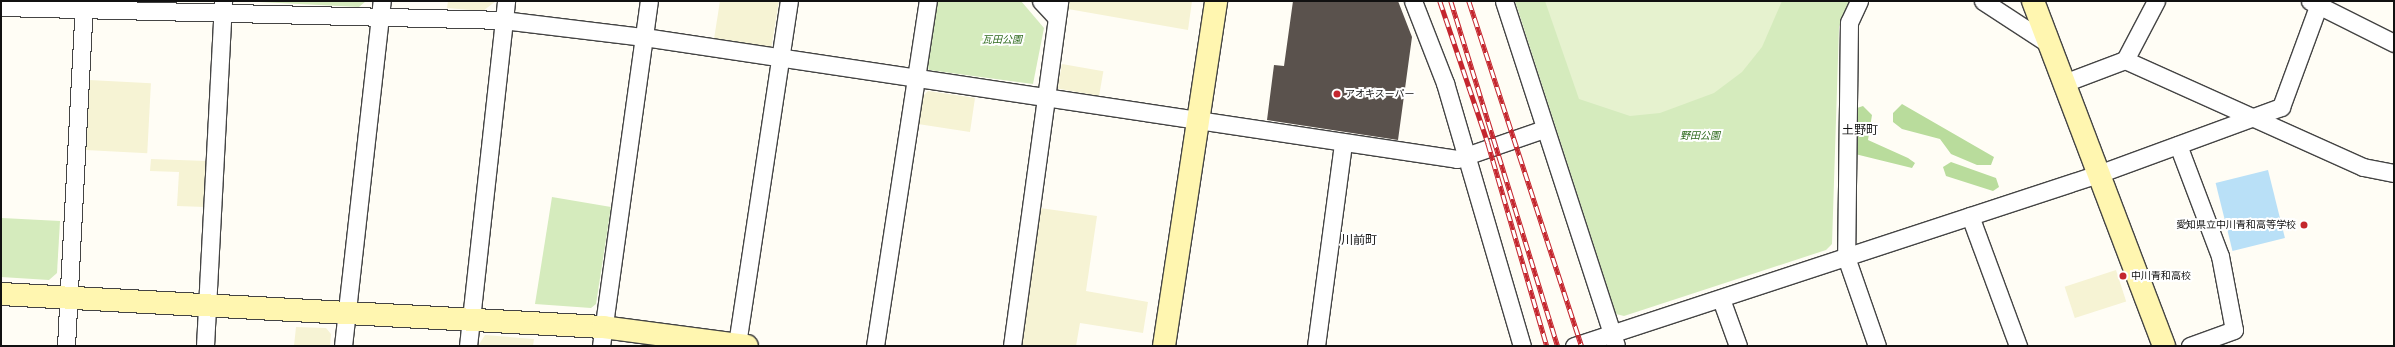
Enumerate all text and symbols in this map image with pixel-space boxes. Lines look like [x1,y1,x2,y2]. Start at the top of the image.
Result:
park label: 瓦田公園 [982,34,1022,46]
place label: アオキスーパー [1345,88,1415,100]
marker: アオキスーパー [1332,89,1342,99]
district label: 土野町 [1842,124,1878,138]
park label: 野田公園 [1680,130,1720,142]
place label: 愛知県立中川青和高等学校 [2176,219,2296,231]
marker: 愛知県立中川青和高等学校 [2299,220,2309,230]
district label: 川前町 [1341,234,1377,248]
place label: 中川青和高校 [2131,270,2191,282]
marker: 中川青和高校 [2118,271,2128,281]

